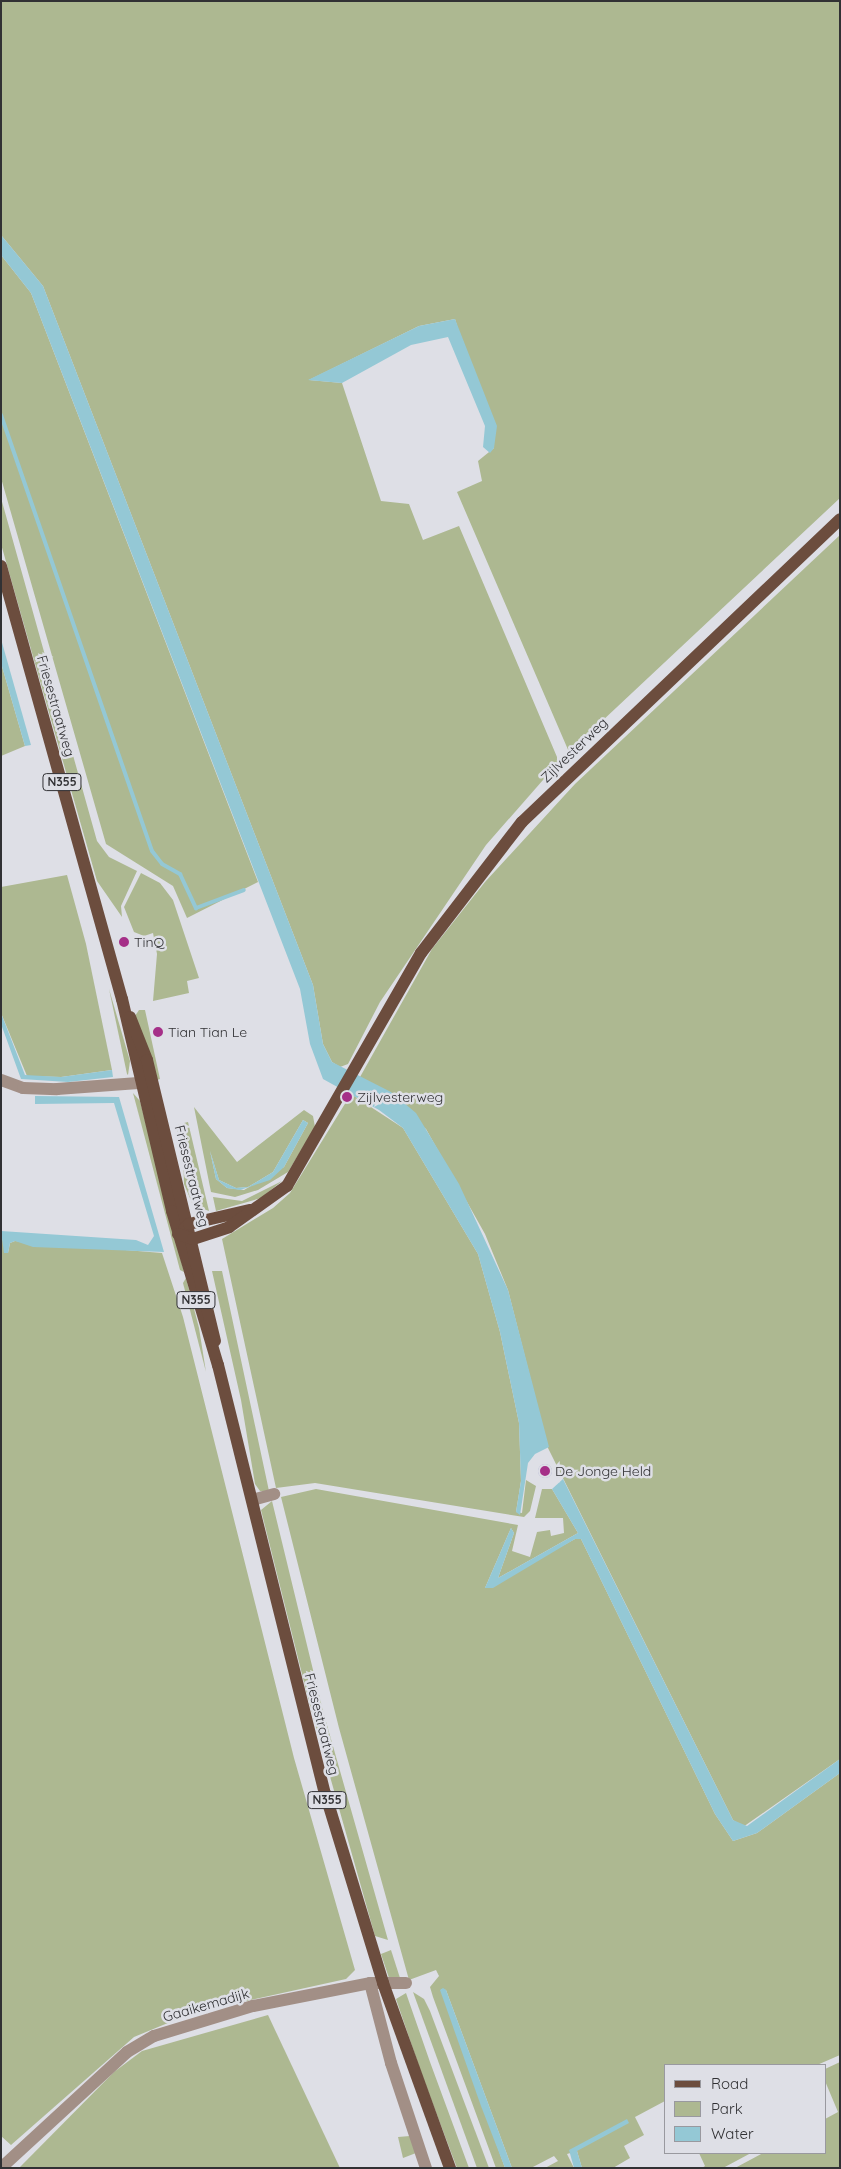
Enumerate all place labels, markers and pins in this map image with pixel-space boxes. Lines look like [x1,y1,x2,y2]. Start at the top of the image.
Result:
place label: TinQ [134,934,164,950]
marker: TinQ [118,936,130,948]
place label: Tian Tian Le [168,1024,247,1040]
marker: Tian Tian Le [152,1026,164,1038]
place label: Zijlvesterweg [357,1089,443,1105]
marker: Zijlvesterweg [341,1091,353,1103]
place label: De Jonge Held [555,1463,651,1479]
marker: De Jonge Held [539,1465,551,1477]

